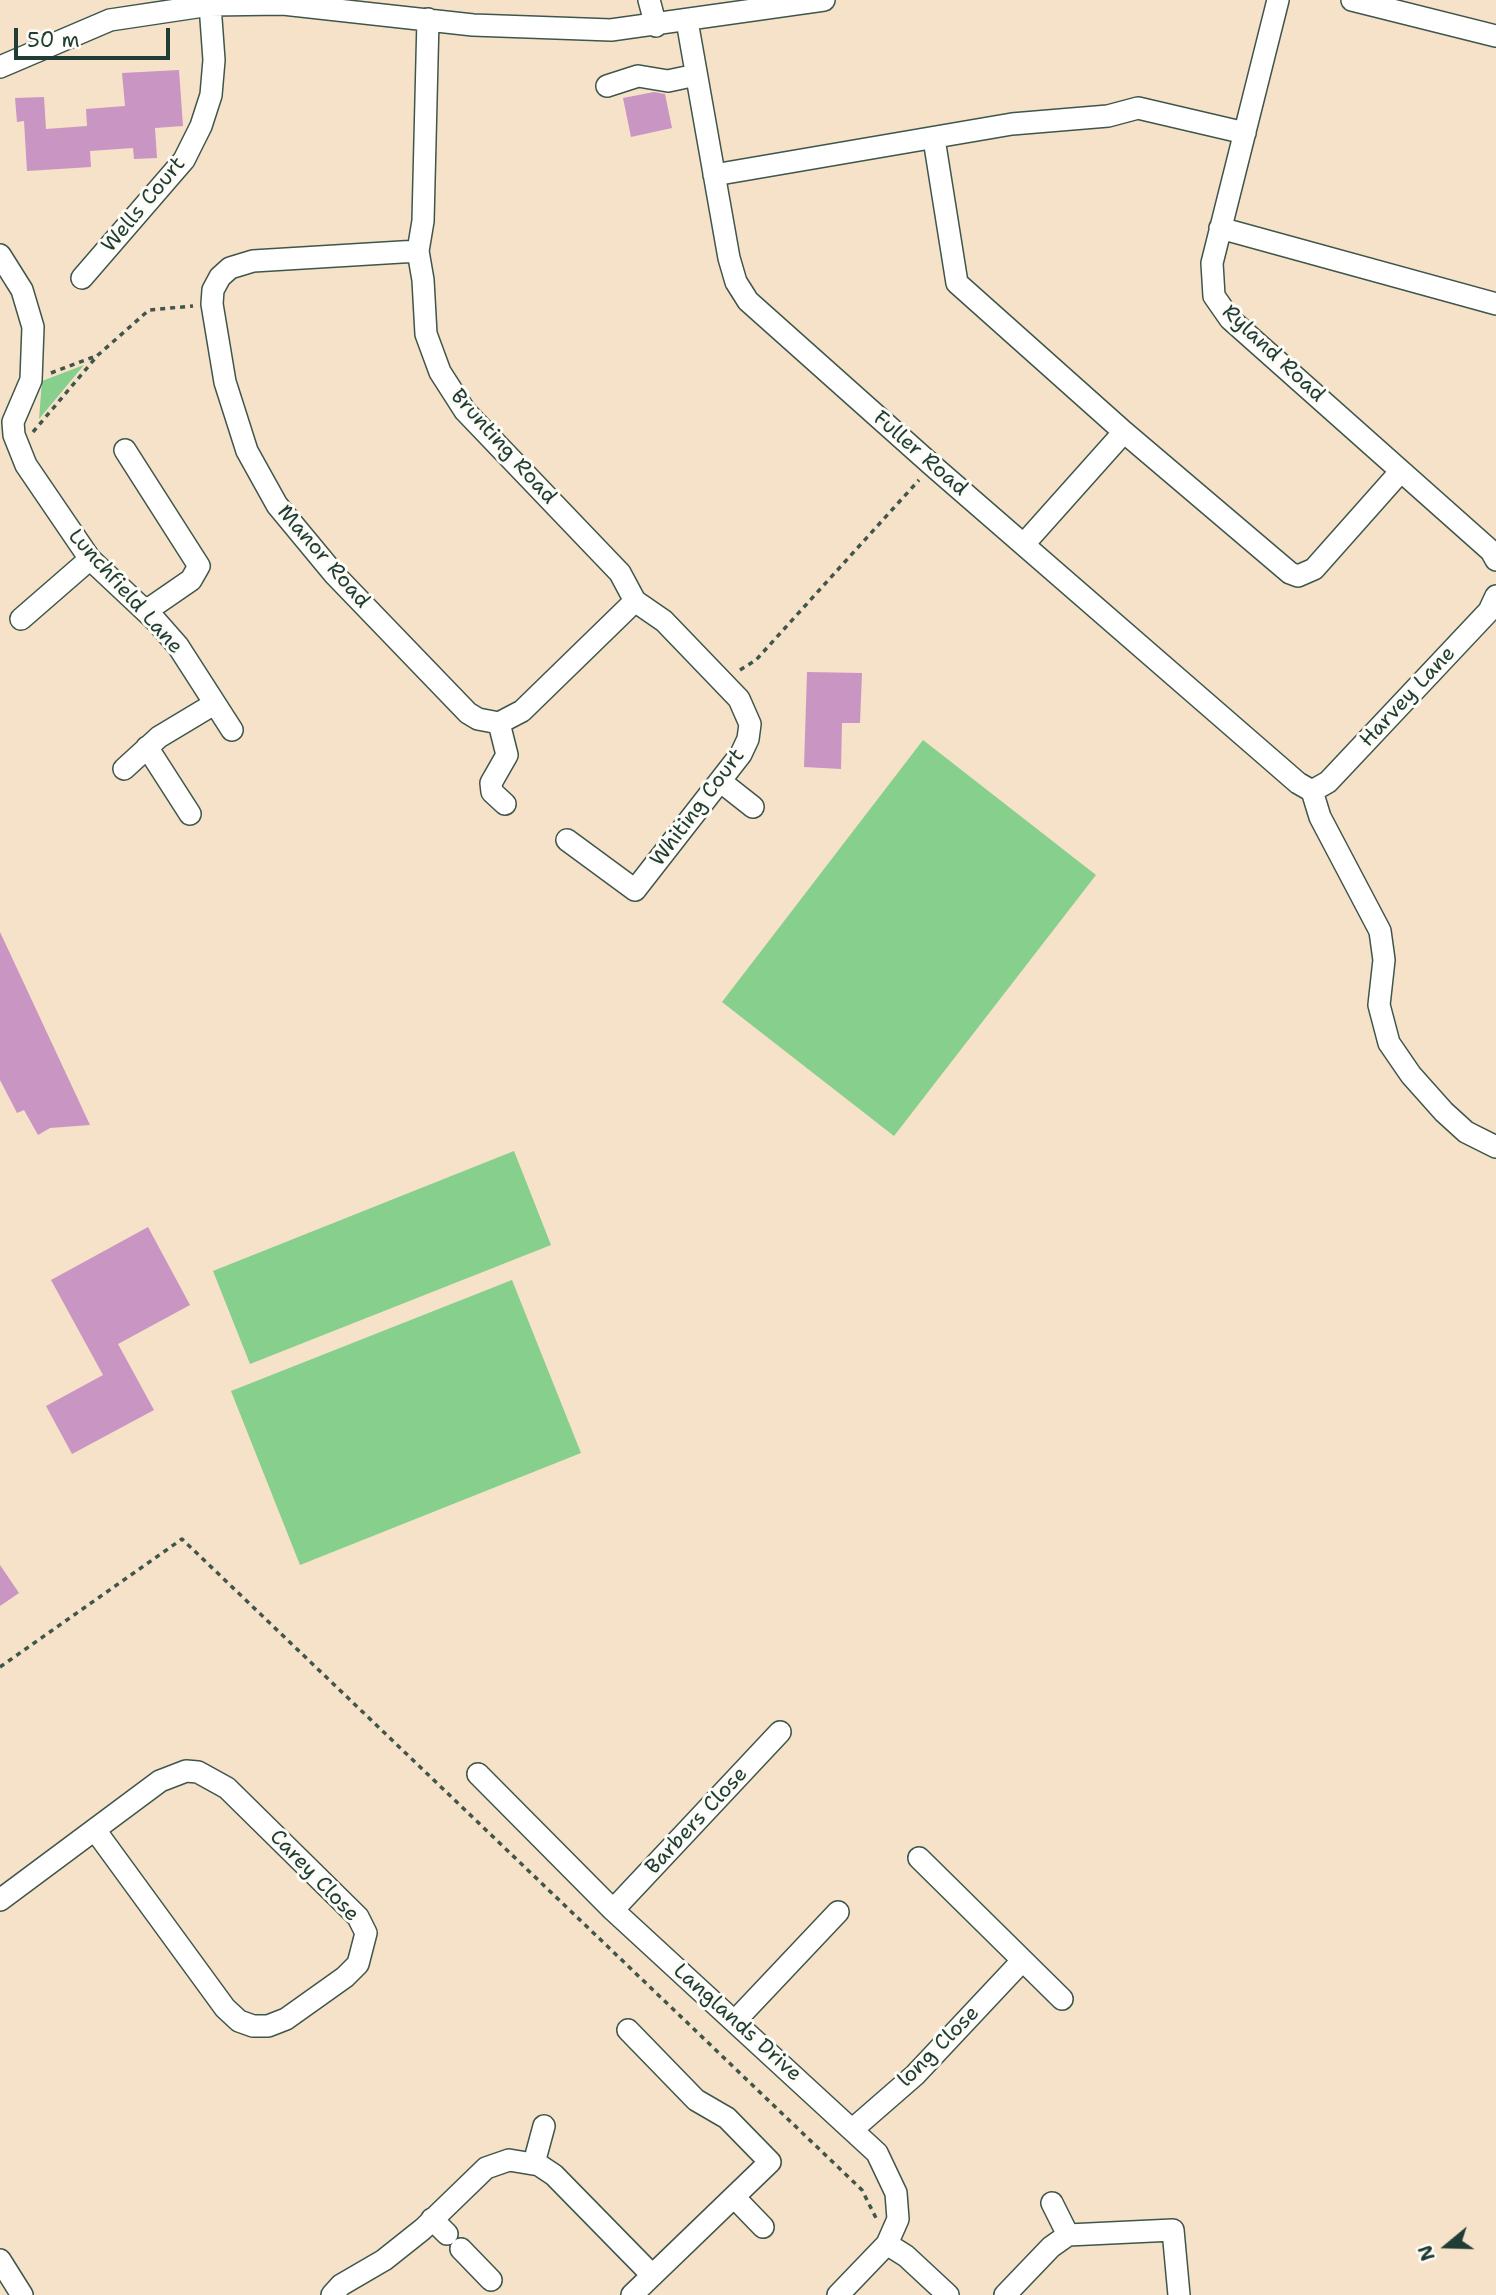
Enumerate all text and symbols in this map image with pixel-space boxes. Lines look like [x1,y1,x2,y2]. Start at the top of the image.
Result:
scale bar [18,14,173,58]
text: 50 m [27,26,80,54]
street label: Wells Court [97,152,191,258]
street label: Ryland Road [1216,300,1330,408]
street label: Brunting Road [445,384,561,510]
street label: Fuller Road [868,406,972,502]
street label: Manor Road [271,500,375,614]
street label: Lunchfield Lane [62,524,188,660]
street label: Harvey Lane [1355,641,1461,753]
street label: Whiting Court [646,744,750,872]
street label: Barbers Close [641,1762,753,1880]
street label: Carey Close [264,1825,364,1927]
street label: Langlands Drive [668,1959,806,2087]
street label: long Close [893,2001,985,2093]
north arrow [1412,2211,1482,2281]
text: N [1412,2242,1441,2264]

